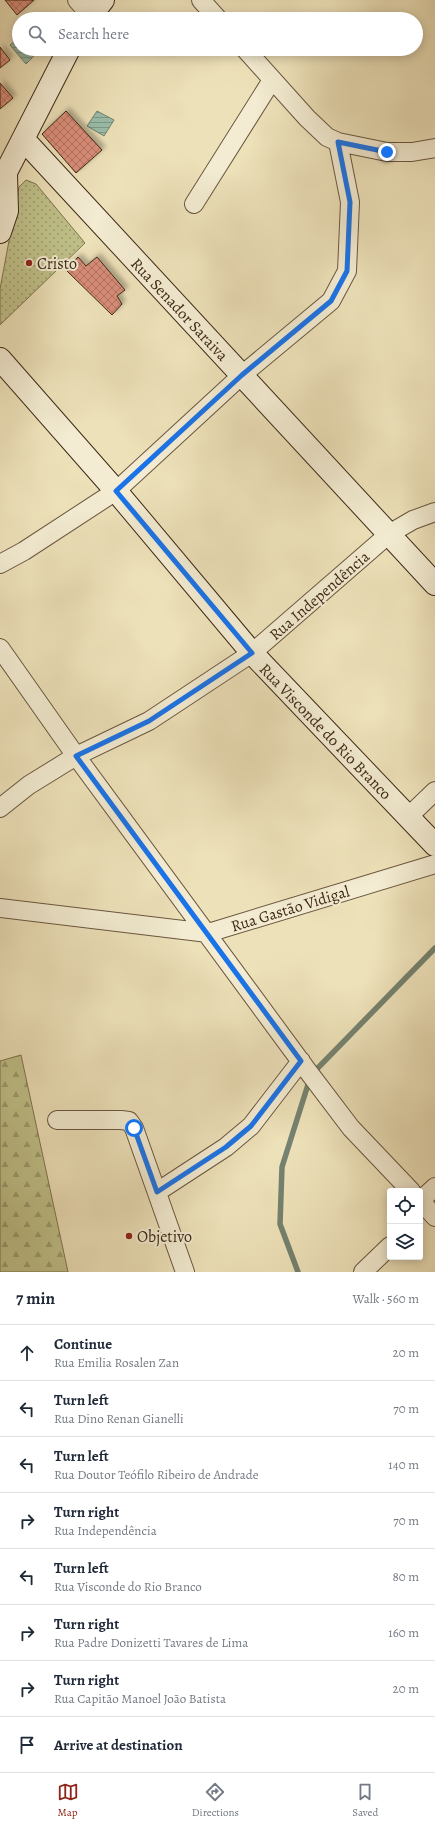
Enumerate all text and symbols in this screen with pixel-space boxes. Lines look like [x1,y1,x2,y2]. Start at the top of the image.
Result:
search box [12,12,423,56]
icon: search [26,23,48,45]
text: Search here [58,24,129,44]
route end [378,143,396,161]
place label: Cristo [37,253,77,275]
street label: Rua Senador Saraiva [126,253,233,367]
marker: Cristo [24,258,34,268]
street label: Rua Independência [265,546,375,646]
street label: Rua Visconde do Rio Branco [254,659,396,805]
street label: Rua Gastão Vidigal [228,880,352,937]
route start [125,1119,143,1137]
map controls [387,1188,423,1260]
button: locate [387,1188,423,1224]
button: layers [387,1224,423,1260]
place label: Objetivo [137,1226,192,1248]
marker: Objetivo [124,1231,134,1241]
text: 7 min [16,1287,55,1310]
text: Walk · 560 m [353,1290,419,1307]
text: Continue [54,1334,112,1354]
icon: ahead [16,1342,38,1364]
text: 20 m [393,1344,419,1361]
text: Rua Emilia Rosalen Zan [54,1354,179,1371]
text: Turn left [54,1390,109,1410]
icon: left [16,1398,38,1420]
text: 70 m [393,1400,419,1417]
text: Rua Dino Renan Gianelli [54,1410,184,1427]
text: Turn left [54,1446,109,1466]
icon: left [16,1454,38,1476]
text: 140 m [388,1456,419,1473]
text: Rua Doutor Teófilo Ribeiro de Andrade [54,1466,259,1483]
text: Turn right [54,1502,119,1522]
icon: right [16,1510,38,1532]
text: 70 m [393,1512,419,1529]
text: Rua Independência [54,1522,157,1539]
text: Turn left [54,1558,109,1578]
icon: left [16,1566,38,1588]
text: 80 m [392,1568,419,1585]
text: Rua Visconde do Rio Branco [54,1578,202,1595]
text: Turn right [54,1614,119,1634]
icon: right [16,1622,38,1644]
text: 160 m [388,1624,419,1641]
text: Rua Padre Donizetti Tavares de Lima [54,1634,248,1651]
text: Turn right [54,1670,119,1690]
icon: right [16,1678,38,1700]
text: 20 m [393,1680,419,1697]
text: Rua Capitão Manoel João Batista [54,1690,226,1707]
icon: arrive [16,1734,38,1756]
text: Arrive at destination [54,1735,183,1755]
tab: Map [57,1781,79,1820]
tab: Directions [192,1781,239,1820]
tab: Saved [352,1781,378,1820]

